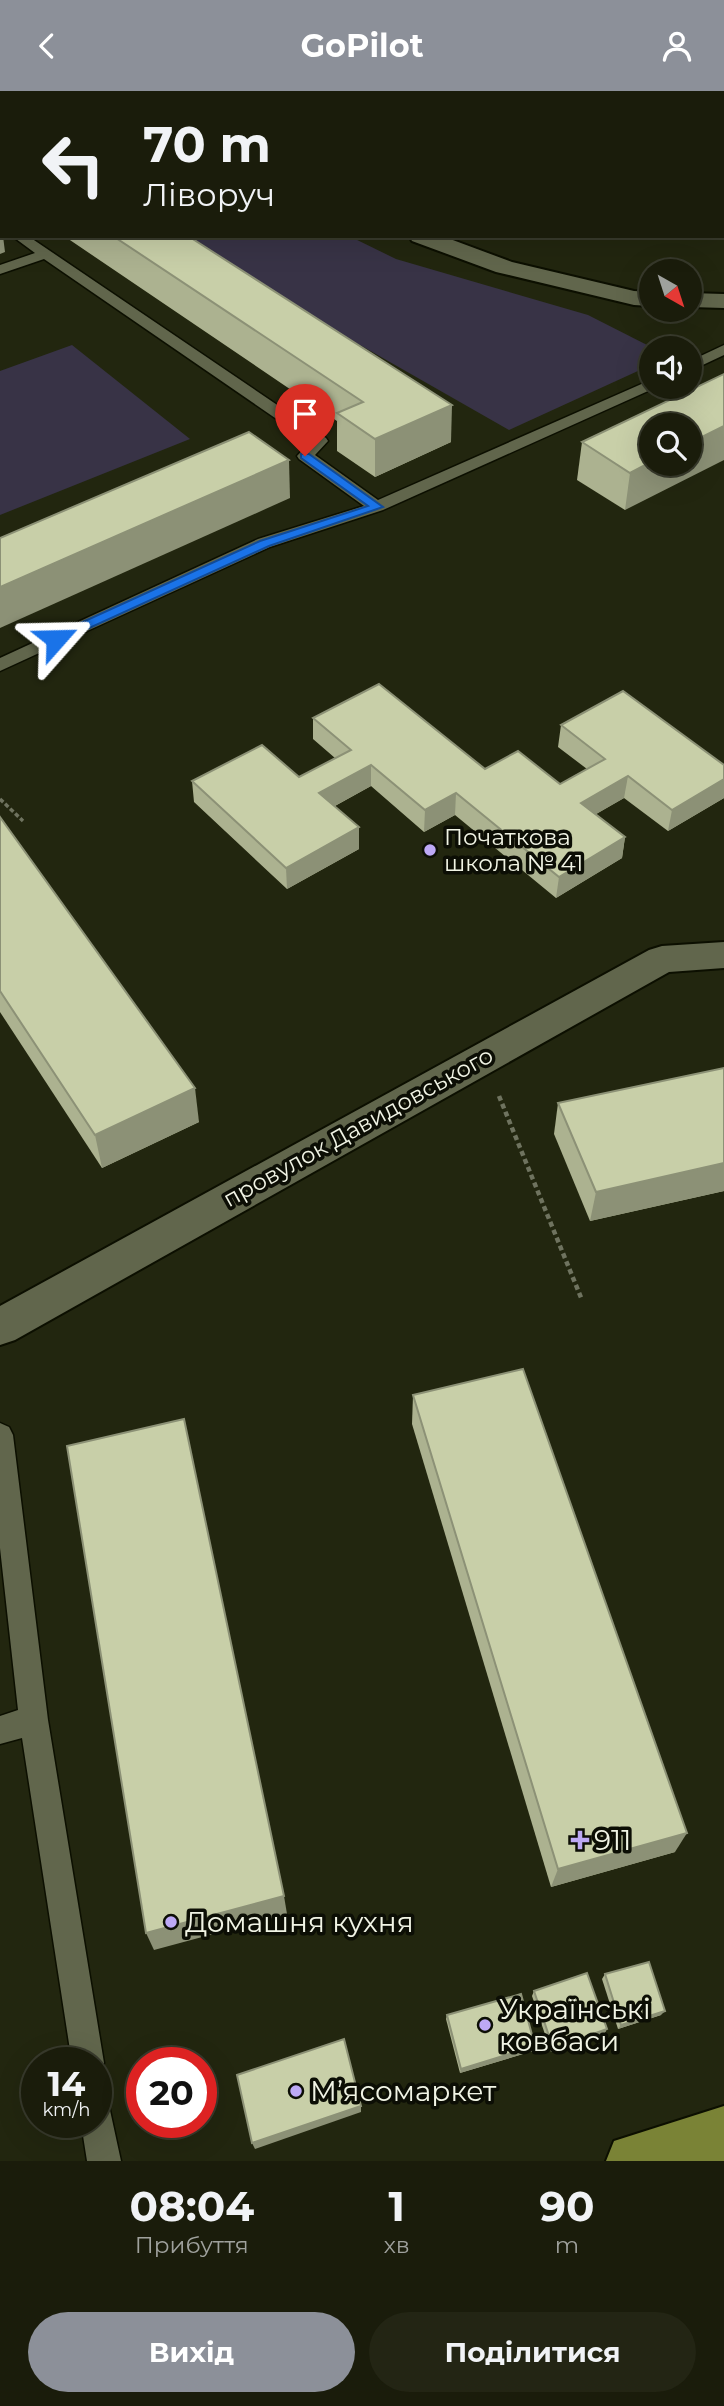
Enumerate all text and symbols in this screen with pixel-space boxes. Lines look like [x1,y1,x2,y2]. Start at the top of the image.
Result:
text: GoPilot [300,26,424,65]
icon: back [28,27,66,65]
icon: person [658,27,696,65]
text: 70 m [143,115,271,174]
icon: left [28,119,119,210]
text: Ліворуч [143,175,275,214]
north arrow [639,259,702,322]
map controls [639,259,702,476]
button: sound [639,336,702,399]
pin [275,384,335,456]
icon: arrive [286,395,324,433]
button: search [639,413,702,476]
position arrow [19,602,93,676]
place label: Початкова школа № 41 [444,823,583,877]
marker: Початкова школа № 41 [422,842,438,858]
street label: провулок Давидовського [218,1041,498,1213]
place label: 911 [594,1823,631,1857]
marker: 911 [572,1832,588,1848]
place label: Домашня кухня [185,1905,414,1939]
marker: Домашня кухня [163,1914,179,1930]
place label: Українські ковбаси [499,1992,651,2058]
marker: Українські ковбаси [477,2017,493,2033]
speed limit sign: 20 [126,2047,217,2138]
text: 14 [48,2062,85,2105]
place label: Мʼясомаркет [310,2074,497,2108]
marker: Мʼясомаркет [288,2083,304,2099]
text: km/h [42,2099,91,2121]
text: 08:04 [129,2180,254,2232]
text: 1 [388,2180,405,2232]
text: 90 [539,2180,594,2232]
text: Прибуття [135,2231,249,2259]
text: хв [384,2231,410,2259]
text: m [555,2231,579,2259]
button: Вихід [28,2312,355,2392]
button: Поділитися [369,2312,696,2392]

